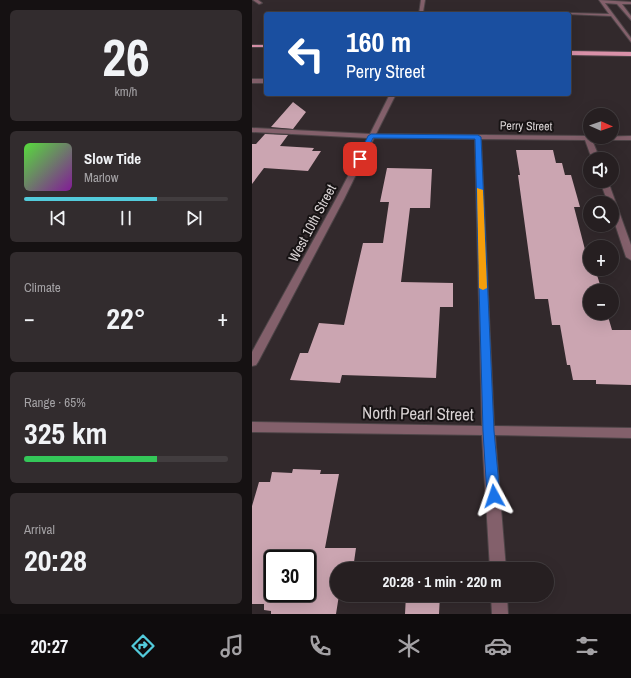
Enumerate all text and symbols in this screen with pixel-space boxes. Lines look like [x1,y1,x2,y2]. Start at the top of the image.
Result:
text: 26 [102,22,150,92]
text: 160 m [346,23,411,61]
icon: left [280,28,332,80]
text: Perry Street [346,59,425,84]
text: km/h [114,83,138,100]
north arrow [583,108,619,144]
map controls [583,108,619,320]
street label: Perry Street [500,118,553,134]
pin [343,142,377,176]
text: Slow Tide [84,148,141,169]
icon: arrive [349,148,371,170]
button: sound [583,152,619,188]
text: Marlow [84,169,118,186]
street label: West 10th Street [284,181,340,265]
button: search [583,196,619,232]
icon: previous [47,207,69,229]
icon: pause [115,207,137,229]
icon: next [183,207,205,229]
button: + [583,240,619,276]
text: Climate [24,279,61,296]
button: − [583,284,619,320]
text: 22° [106,298,146,338]
text: − [24,303,35,333]
text: + [217,303,228,333]
text: Range · 65% [24,394,86,411]
street label: North Pearl Street [362,401,474,425]
text: 325 km [24,413,107,453]
position arrow [473,475,515,517]
text: Arrival [24,521,55,538]
text: 20:28 [24,540,87,580]
speed limit sign: 30 [264,550,316,602]
text: 20:28 · 1 min · 220 m [383,571,501,592]
icon: directions [129,632,157,660]
icon: music [218,632,246,660]
icon: phone [306,632,334,660]
icon: climate [395,632,423,660]
icon: car [484,632,512,660]
icon: filters [573,632,601,660]
text: 20:27 [30,634,68,659]

